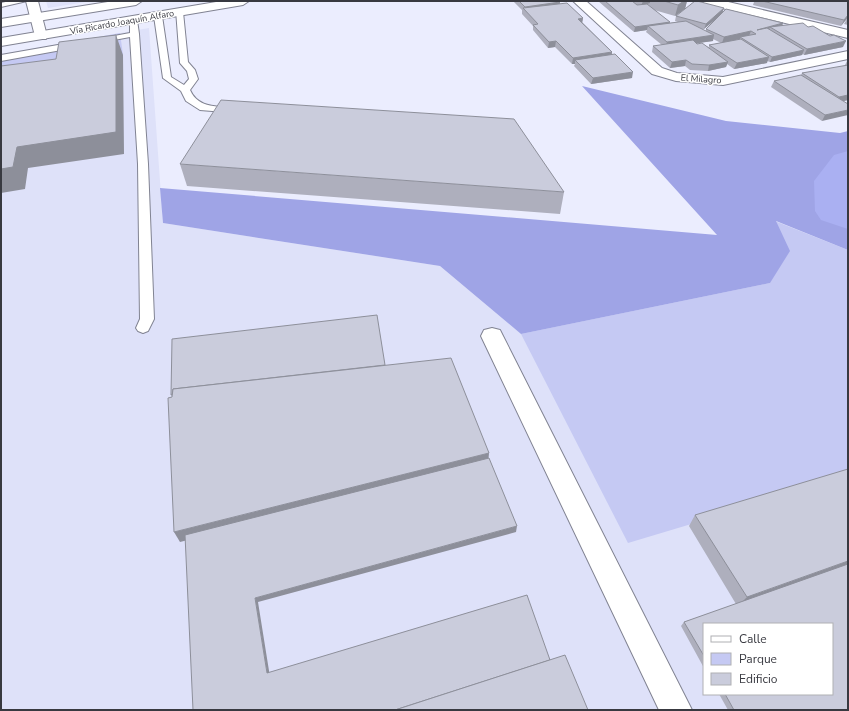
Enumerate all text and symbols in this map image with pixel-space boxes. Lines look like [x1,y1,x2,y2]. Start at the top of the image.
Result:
street label: Vía Ricardo Joaquín Alfaro [68,7,175,37]
street label: El Milagro [680,72,722,86]
legend [703,623,833,695]
text: Calle [739,631,767,647]
text: Parque [739,651,777,667]
text: Edificio [739,671,778,687]

